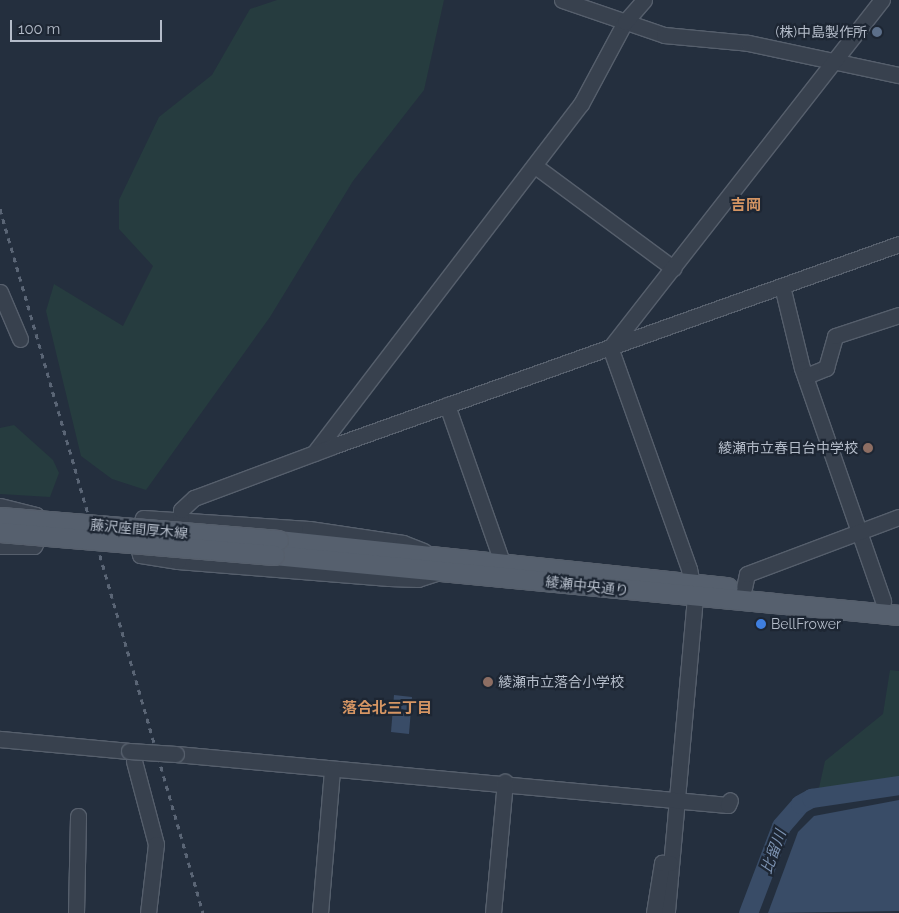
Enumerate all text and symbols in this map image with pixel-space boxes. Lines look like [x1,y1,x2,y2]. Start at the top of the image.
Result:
scale bar [12,10,165,42]
text: 100 m [18,20,60,38]
place label: (株)中島製作所 [775,24,867,40]
marker: (株)中島製作所 [871,26,883,38]
district label: 吉岡 [731,197,761,215]
place label: 綾瀬市立春日台中学校 [718,440,858,456]
marker: 綾瀬市立春日台中学校 [862,442,874,454]
street label: 藤沢座間厚木線 [89,516,189,542]
street label: 綾瀬中央通り [544,573,630,599]
place label: BellFrower [771,616,841,632]
marker: BellFrower [755,618,767,630]
place label: 綾瀬市立落合小学校 [498,674,624,690]
marker: 綾瀬市立落合小学校 [482,676,494,688]
district label: 落合北三丁目 [342,700,432,718]
water label: 比留川 [758,828,790,876]

